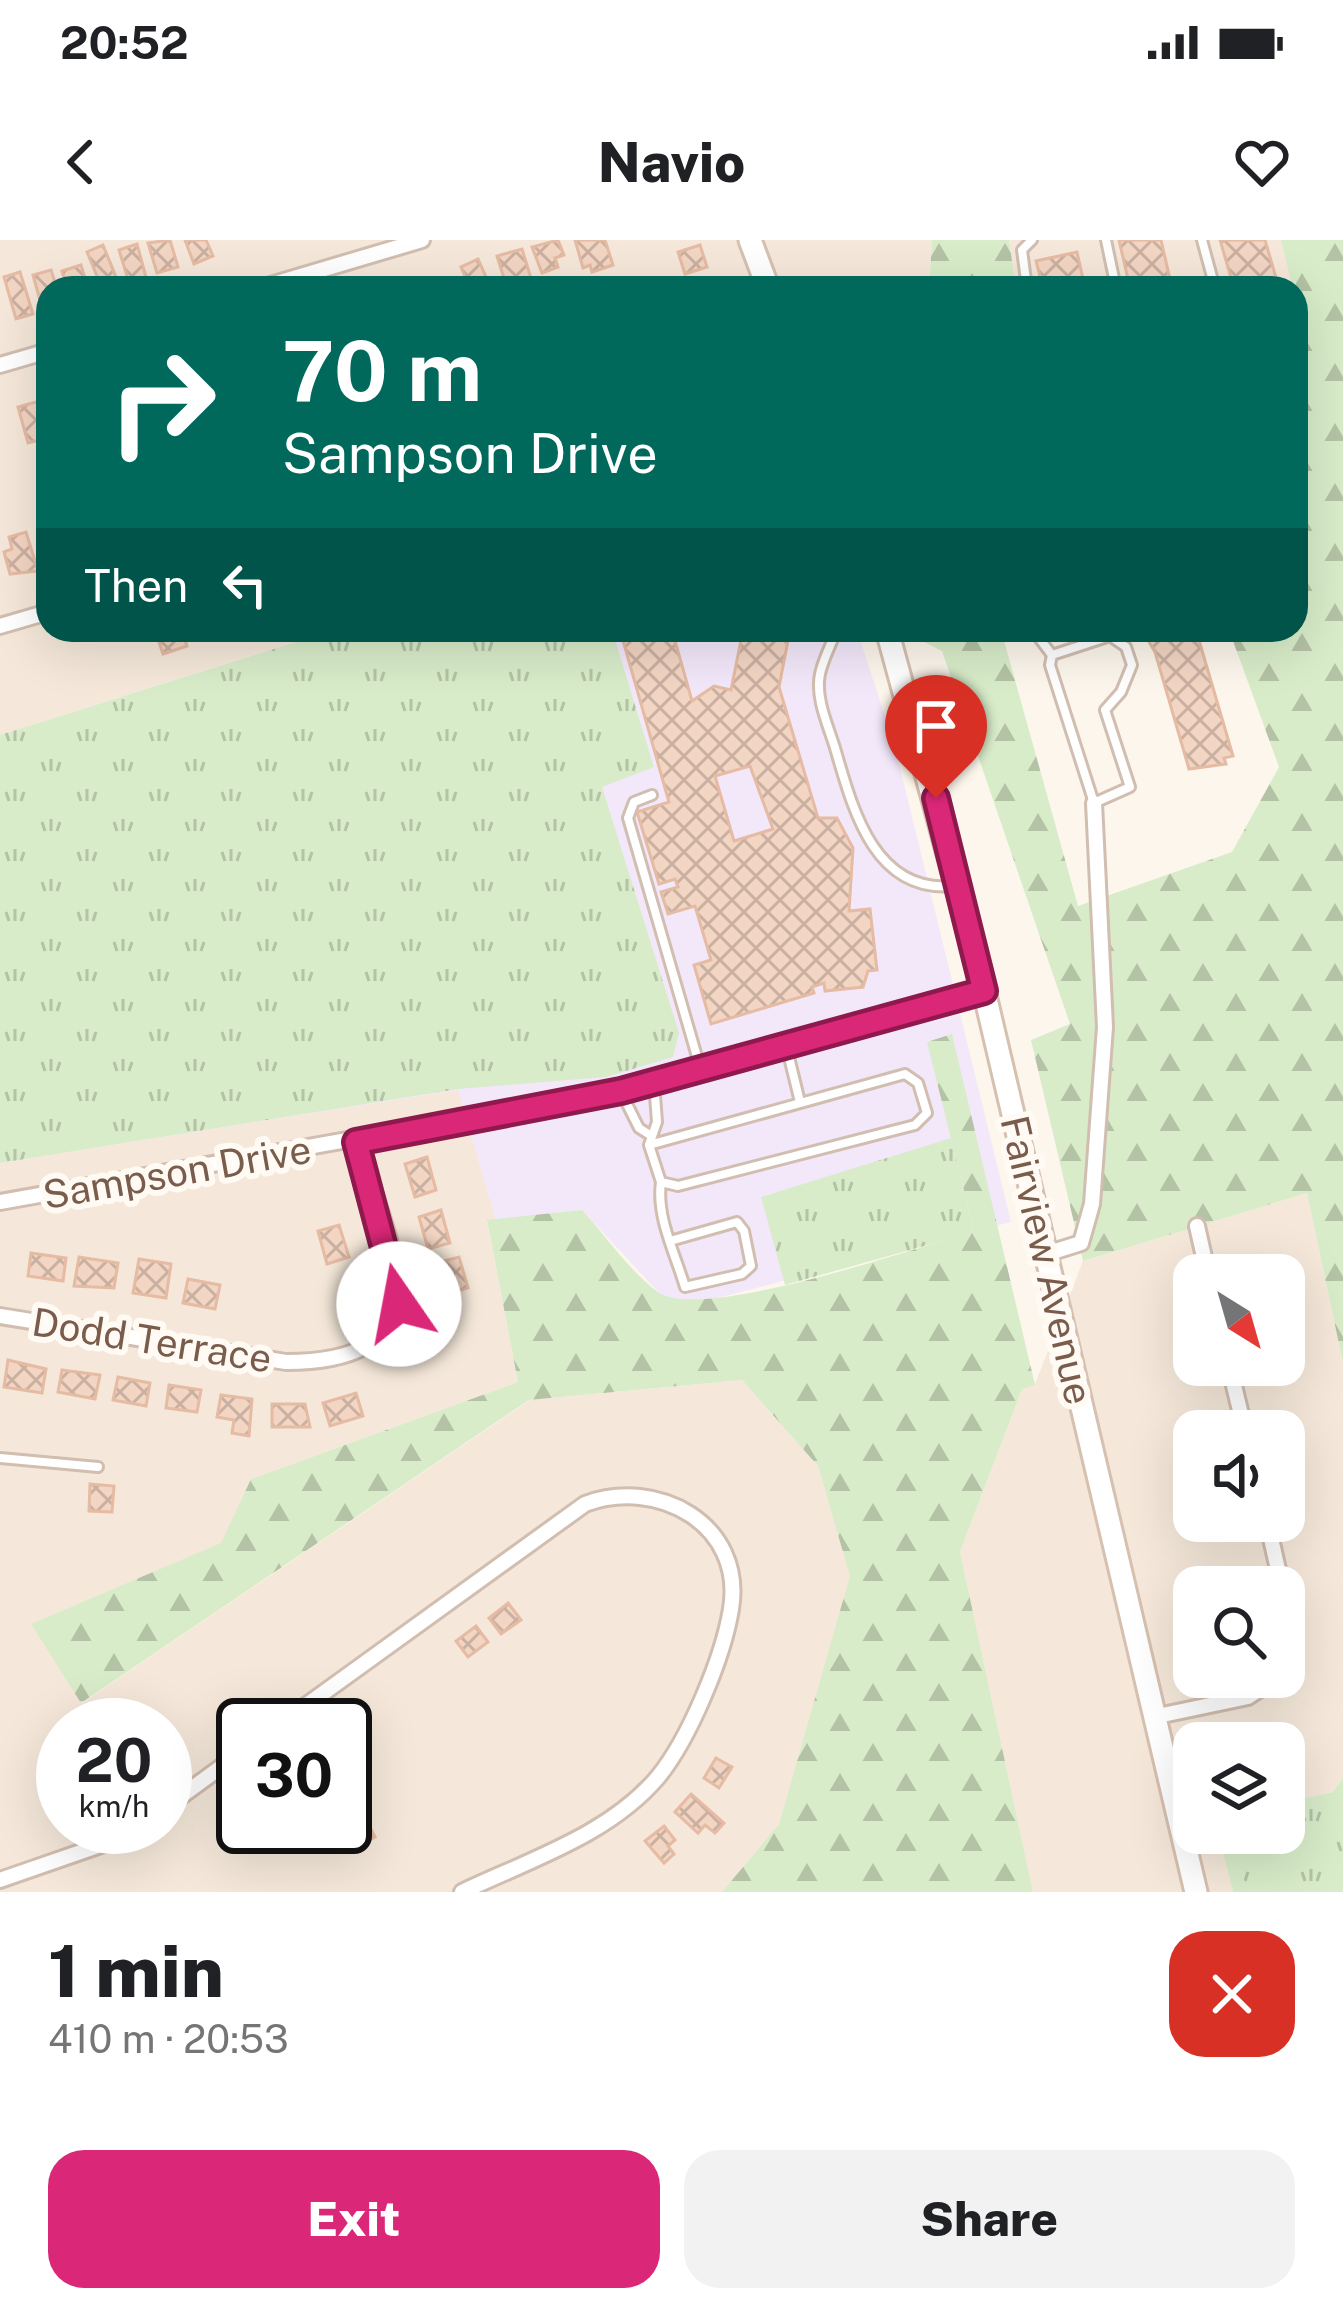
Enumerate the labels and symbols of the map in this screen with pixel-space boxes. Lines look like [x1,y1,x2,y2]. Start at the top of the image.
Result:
pin [885,675,987,798]
street label: Fairview Avenue [991,1111,1103,1409]
street label: Sampson Drive [39,1126,315,1218]
position arrow [336,1241,462,1367]
north arrow [1173,1254,1305,1386]
street label: Dodd Terrace [29,1298,275,1382]
speed limit sign: 30 [216,1698,372,1854]

